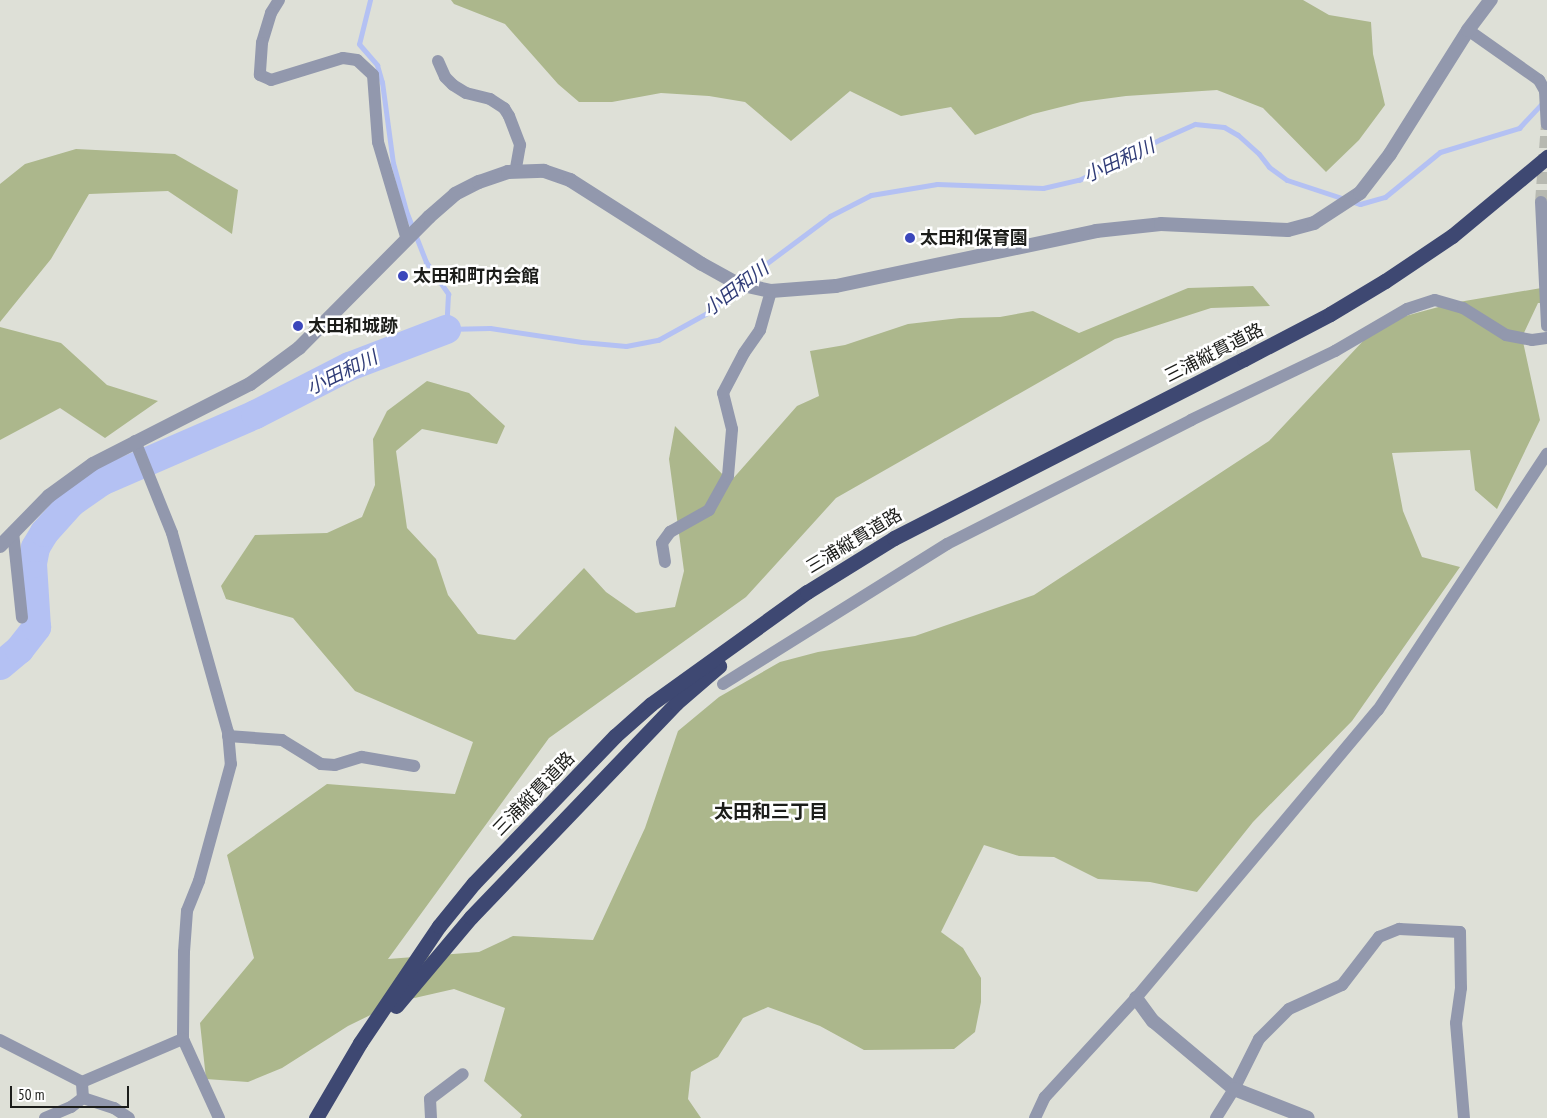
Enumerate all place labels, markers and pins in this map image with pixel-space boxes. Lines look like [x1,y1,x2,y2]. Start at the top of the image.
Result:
place label: 太田和保育園 [920,227,1028,249]
marker: 太田和保育園 [904,232,916,244]
place label: 太田和町内会館 [413,265,539,287]
marker: 太田和町内会館 [397,270,409,282]
place label: 太田和城跡 [308,315,398,337]
marker: 太田和城跡 [292,320,304,332]

